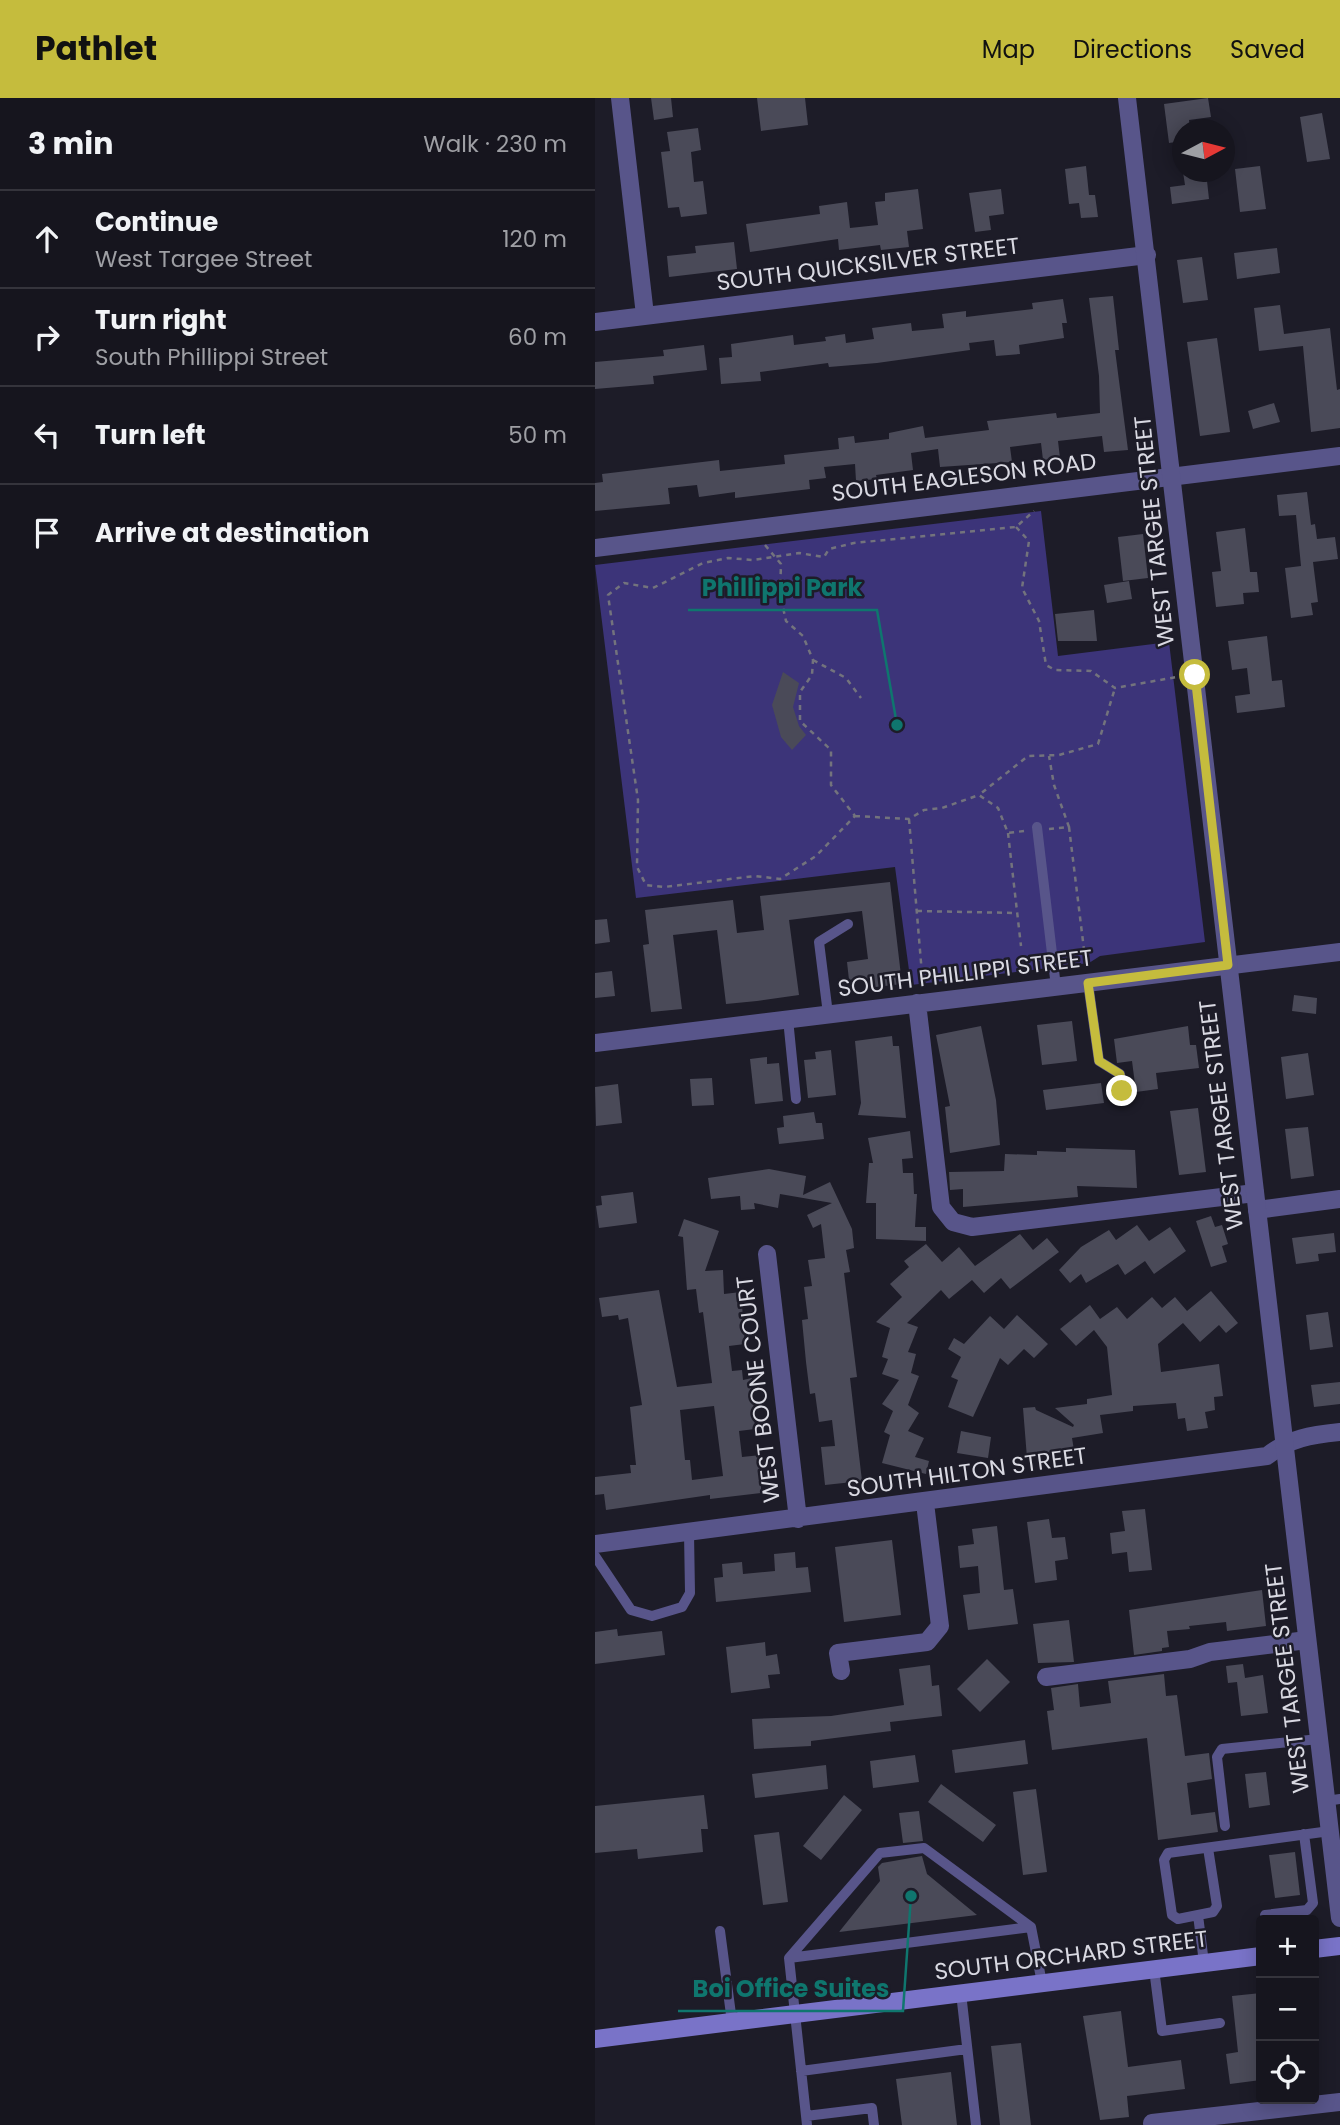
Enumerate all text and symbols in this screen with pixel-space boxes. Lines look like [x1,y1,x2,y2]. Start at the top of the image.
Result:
text: Pathlet [35,25,157,72]
text: Map [982,33,1035,66]
text: Directions [1073,33,1192,66]
text: Saved [1230,33,1305,66]
north arrow [1172,119,1235,182]
text: 3 min [28,122,113,165]
text: Walk · 230 m [423,128,567,160]
text: Continue [95,204,218,240]
icon: ahead [28,220,66,258]
text: 120 m [502,223,567,255]
street label: SOUTH QUICKSILVER STREET [715,230,1021,298]
text: West Targee Street [95,243,312,275]
text: Turn right [95,302,227,338]
icon: right [28,318,66,356]
text: 60 m [508,321,567,353]
text: South Phillippi Street [95,341,328,373]
street label: WEST TARGEE STREET [1126,414,1182,648]
icon: left [28,416,66,454]
text: Turn left [95,417,206,453]
text: 50 m [508,419,567,451]
street label: SOUTH EAGLESON ROAD [830,445,1098,509]
icon: arrive [28,514,66,552]
text: Arrive at destination [95,515,370,551]
callout: Phillippi Park [688,565,877,610]
text: Phillippi Park [702,571,862,604]
route start [1179,659,1210,690]
street label: SOUTH PHILLIPPI STREET [836,941,1094,1005]
street label: WEST TARGEE STREET [1191,998,1251,1232]
route end [1106,1075,1137,1106]
street label: WEST BOONE COURT [728,1274,788,1504]
street label: SOUTH HILTON STREET [845,1439,1089,1505]
street label: WEST TARGEE STREET [1257,1561,1317,1795]
map controls [1256,1915,1319,2104]
button: + [1256,1915,1319,1978]
street label: SOUTH ORCHARD STREET [932,1922,1210,1988]
callout: Boi Office Suites [678,1966,903,2011]
text: Boi Office Suites [693,1972,889,2005]
button: − [1256,1978,1319,2041]
button: locate [1256,2041,1319,2104]

